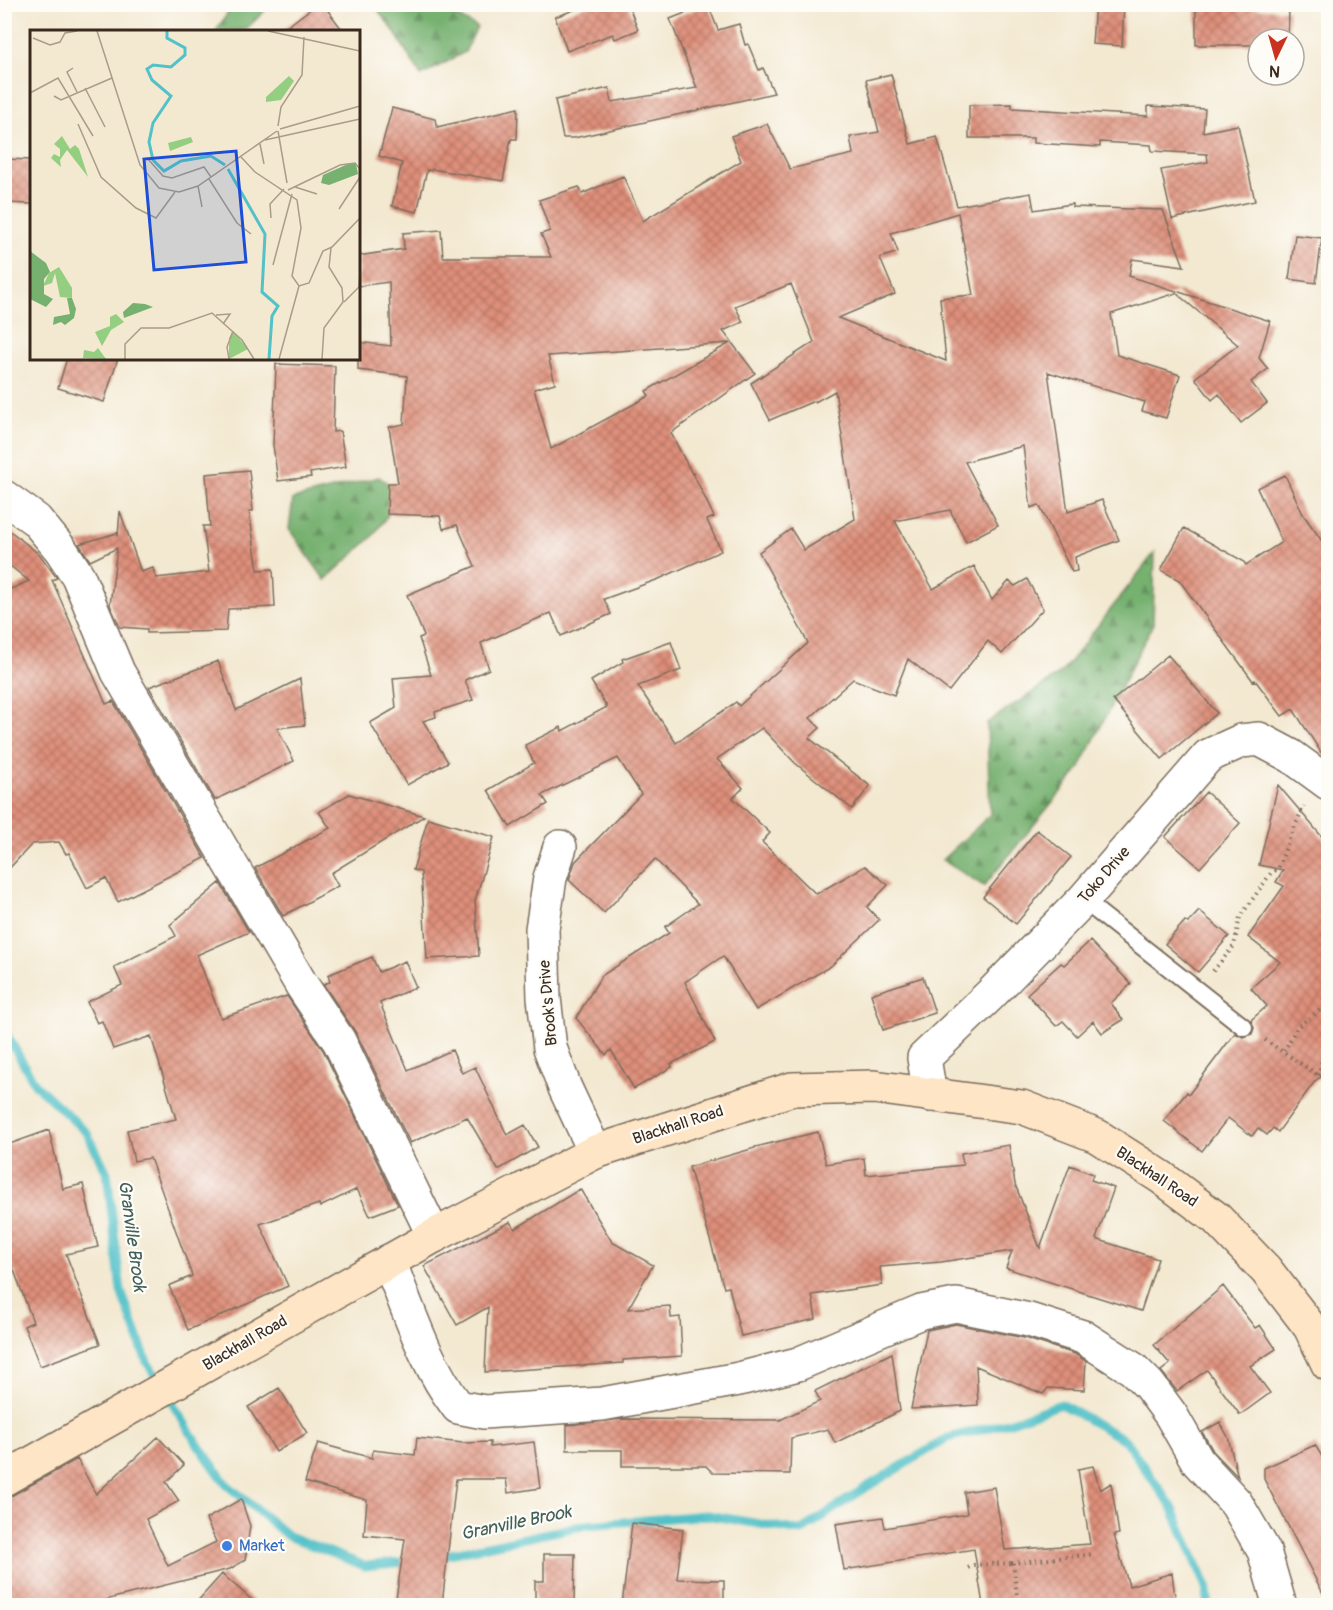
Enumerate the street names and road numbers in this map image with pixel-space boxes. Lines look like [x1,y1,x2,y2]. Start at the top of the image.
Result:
street label: Toko Drive [1074,842,1134,908]
street label: Brook's Drive [534,959,562,1047]
street label: Blackhall Road [630,1101,726,1149]
street label: Blackhall Road [1112,1142,1202,1212]
street label: Blackhall Road [199,1311,291,1375]

